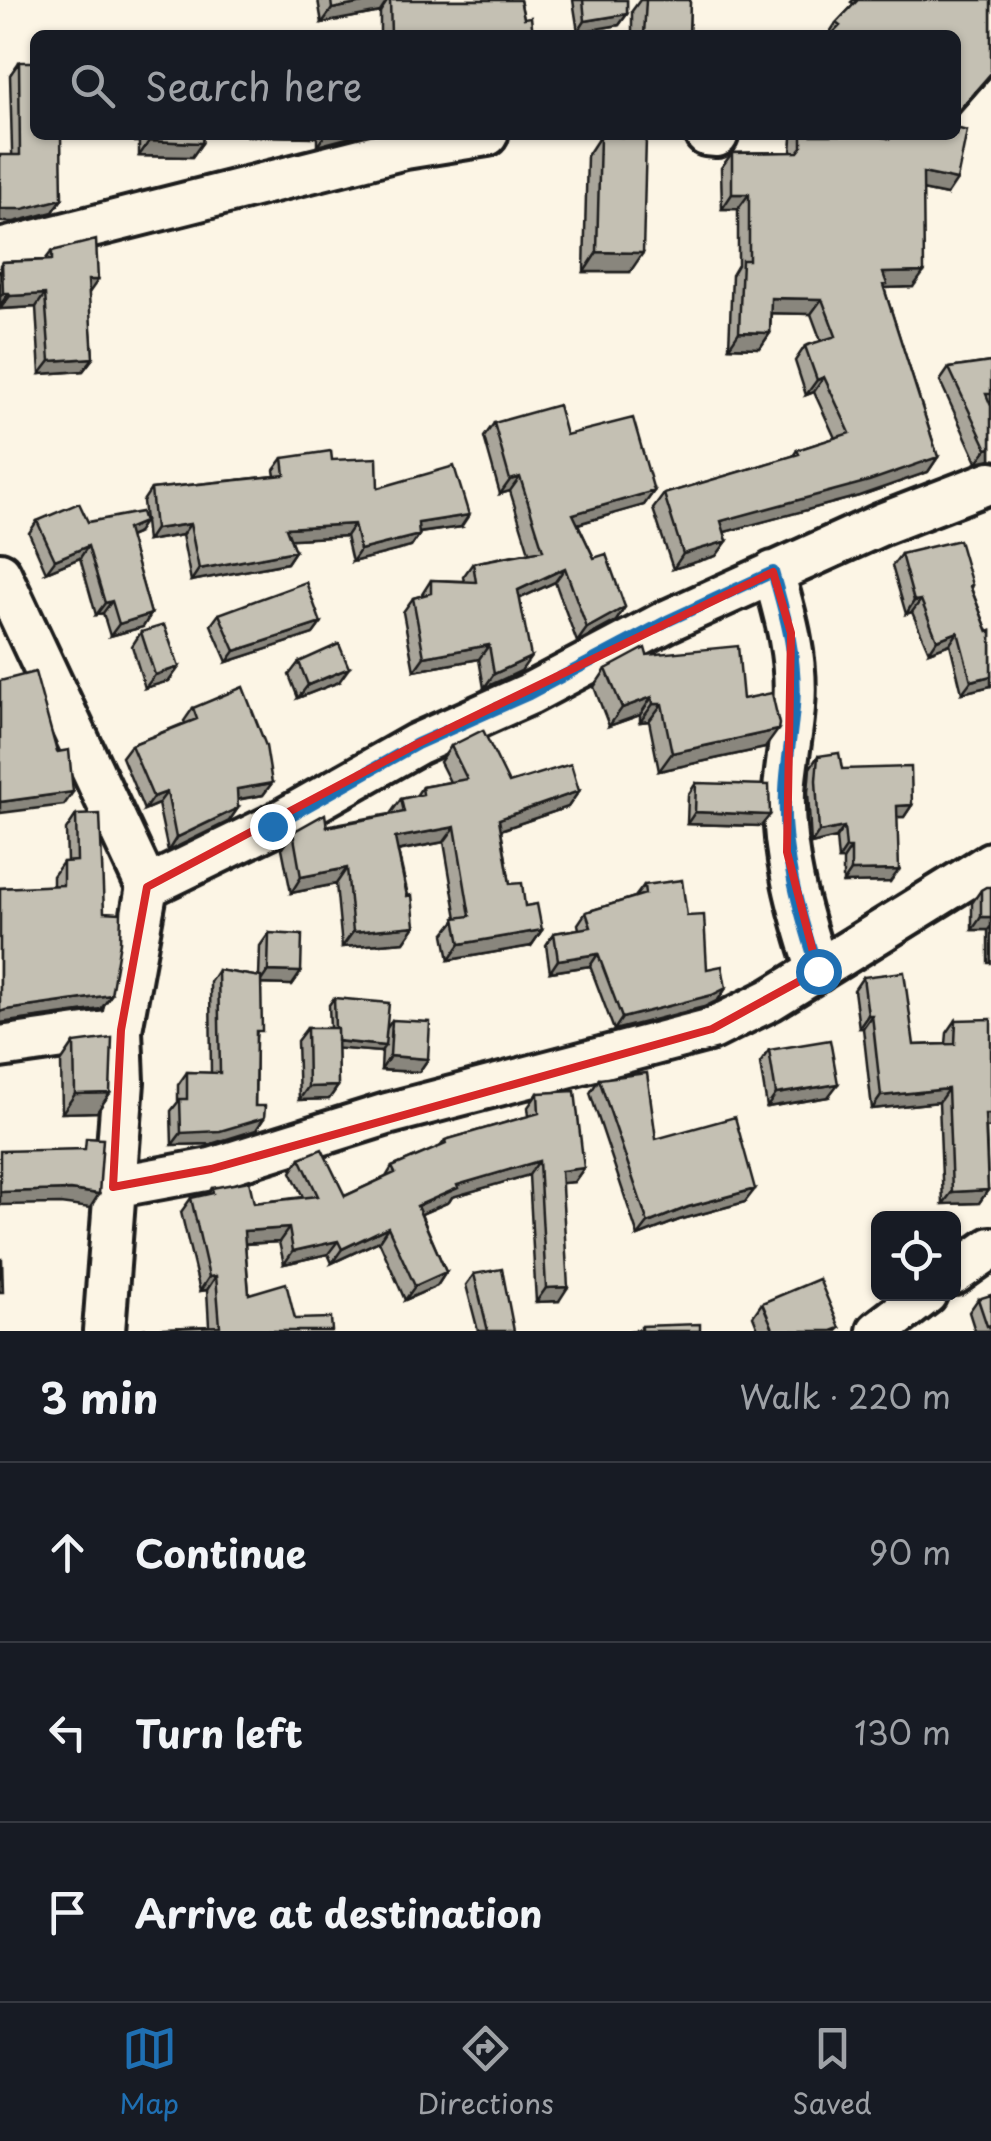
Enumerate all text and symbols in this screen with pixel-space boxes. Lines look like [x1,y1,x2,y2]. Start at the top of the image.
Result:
search box [30,30,961,140]
text: Search here [145,57,362,114]
icon: search [65,58,120,113]
route end [250,804,296,850]
route start [796,949,842,995]
map controls [871,1211,961,1301]
button: locate [871,1211,961,1301]
text: 3 min [40,1365,158,1428]
text: Walk · 220 m [739,1372,951,1420]
text: Continue [135,1524,306,1581]
icon: ahead [40,1525,95,1580]
text: 90 m [869,1528,951,1576]
text: Turn left [135,1704,303,1761]
icon: left [40,1705,95,1760]
text: 130 m [854,1708,951,1756]
text: Arrive at destination [135,1884,543,1941]
icon: arrive [40,1885,95,1940]
tab: Map [119,2021,179,2124]
tab: Directions [418,2021,554,2124]
tab: Saved [792,2021,872,2124]

